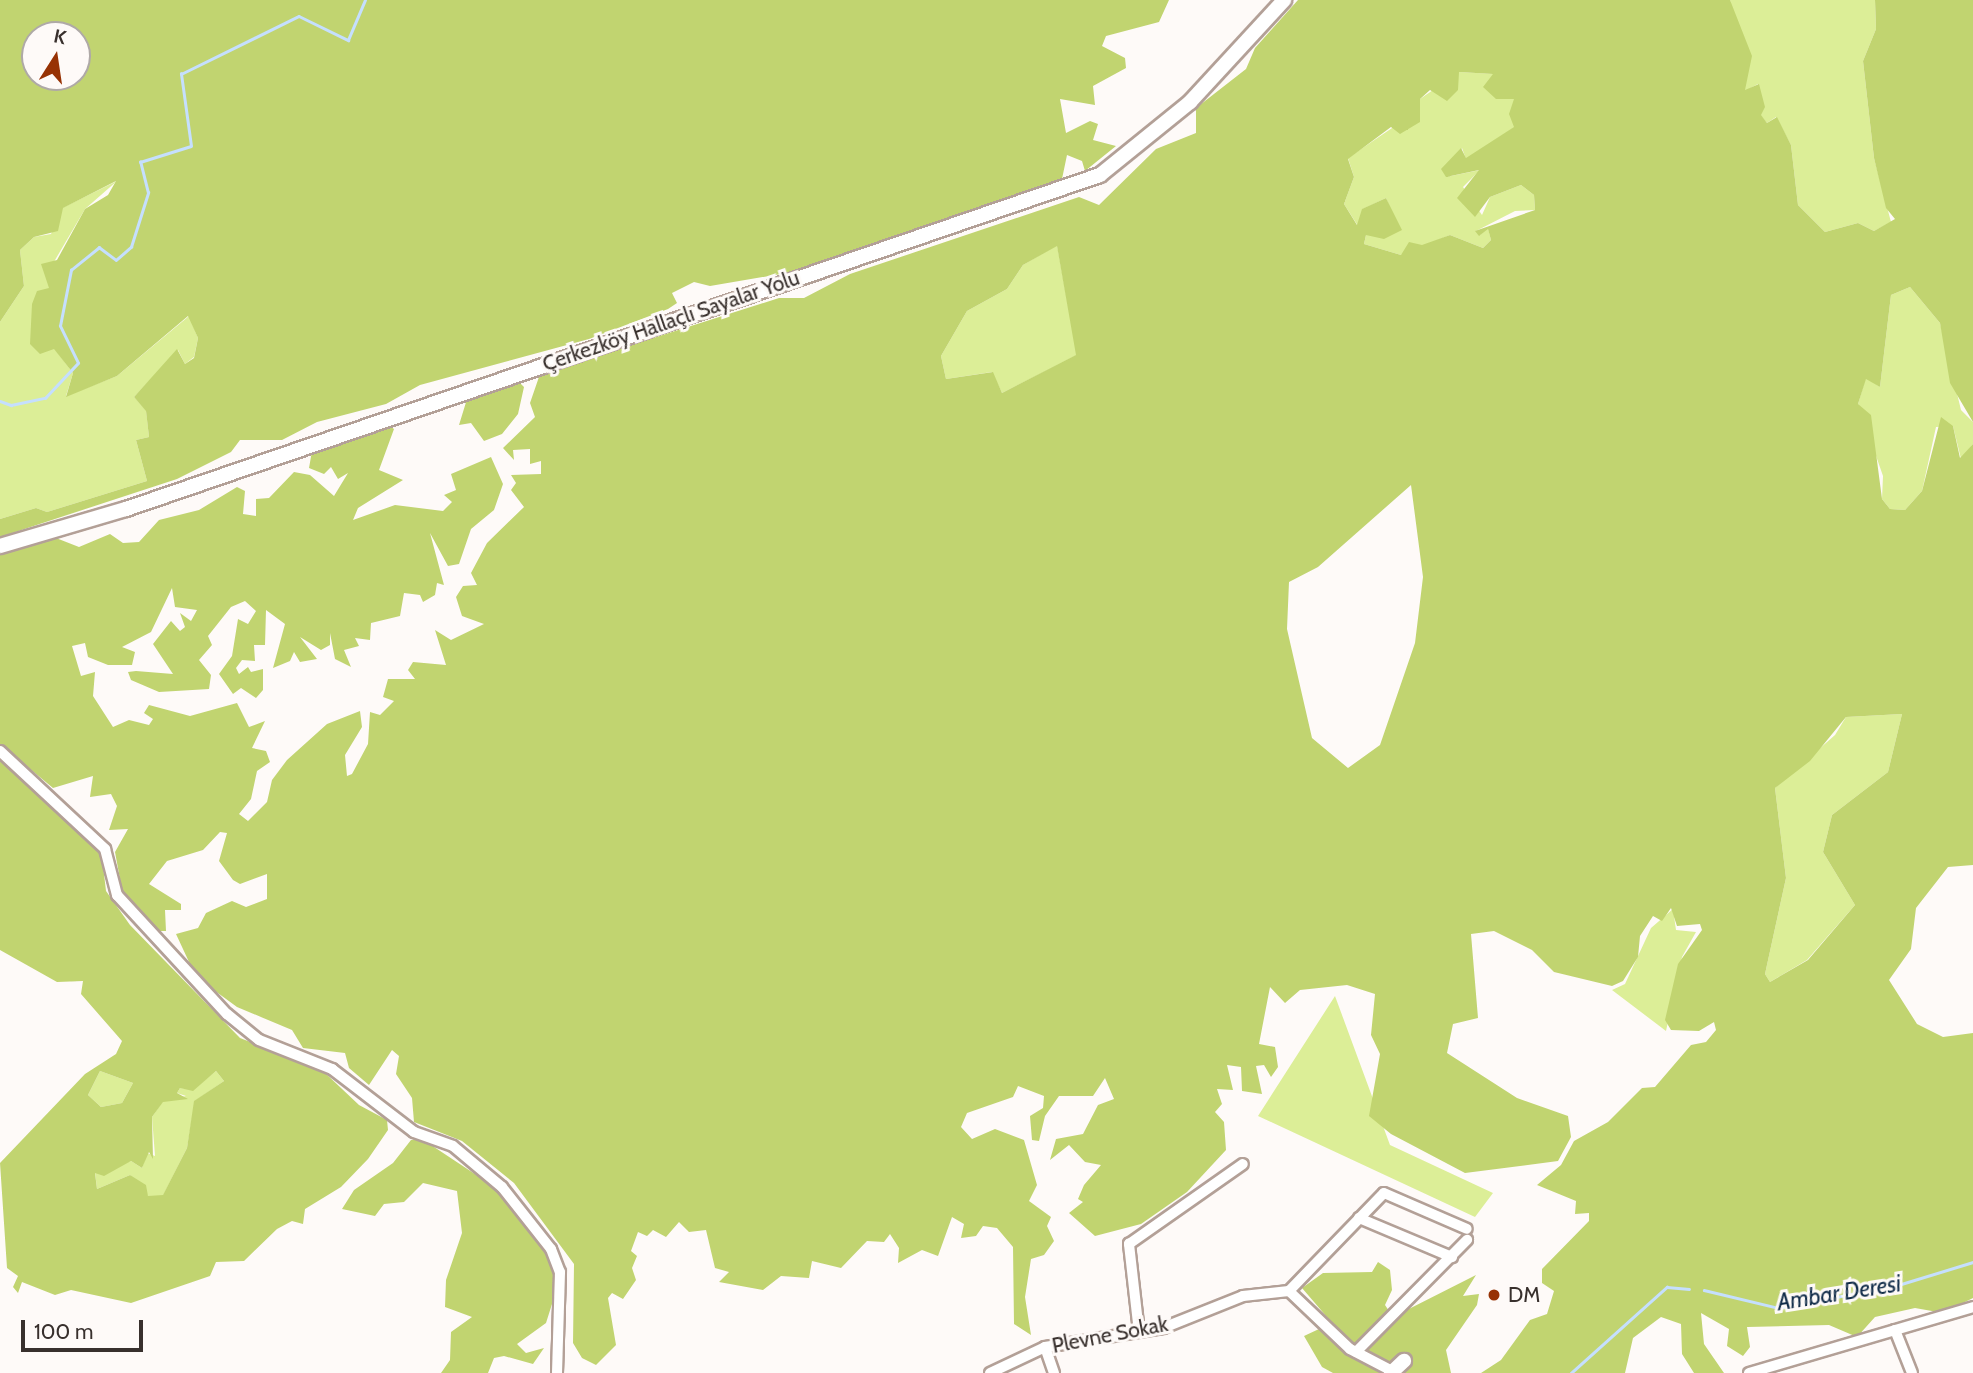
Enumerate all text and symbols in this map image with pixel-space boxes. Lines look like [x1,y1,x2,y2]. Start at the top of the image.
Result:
north arrow [21,21,91,91]
text: K [52,24,68,49]
street label: Çerkezköy Hallaçlı Sayalar Yolu [539,265,803,377]
water label: Ambar Deresi [1775,1270,1903,1316]
place label: DM [1508,1282,1540,1308]
marker: DM [1486,1287,1502,1303]
scale bar [24,1306,147,1350]
street label: Plevne Sokak [1050,1311,1170,1359]
text: 100 m [34,1319,93,1344]

